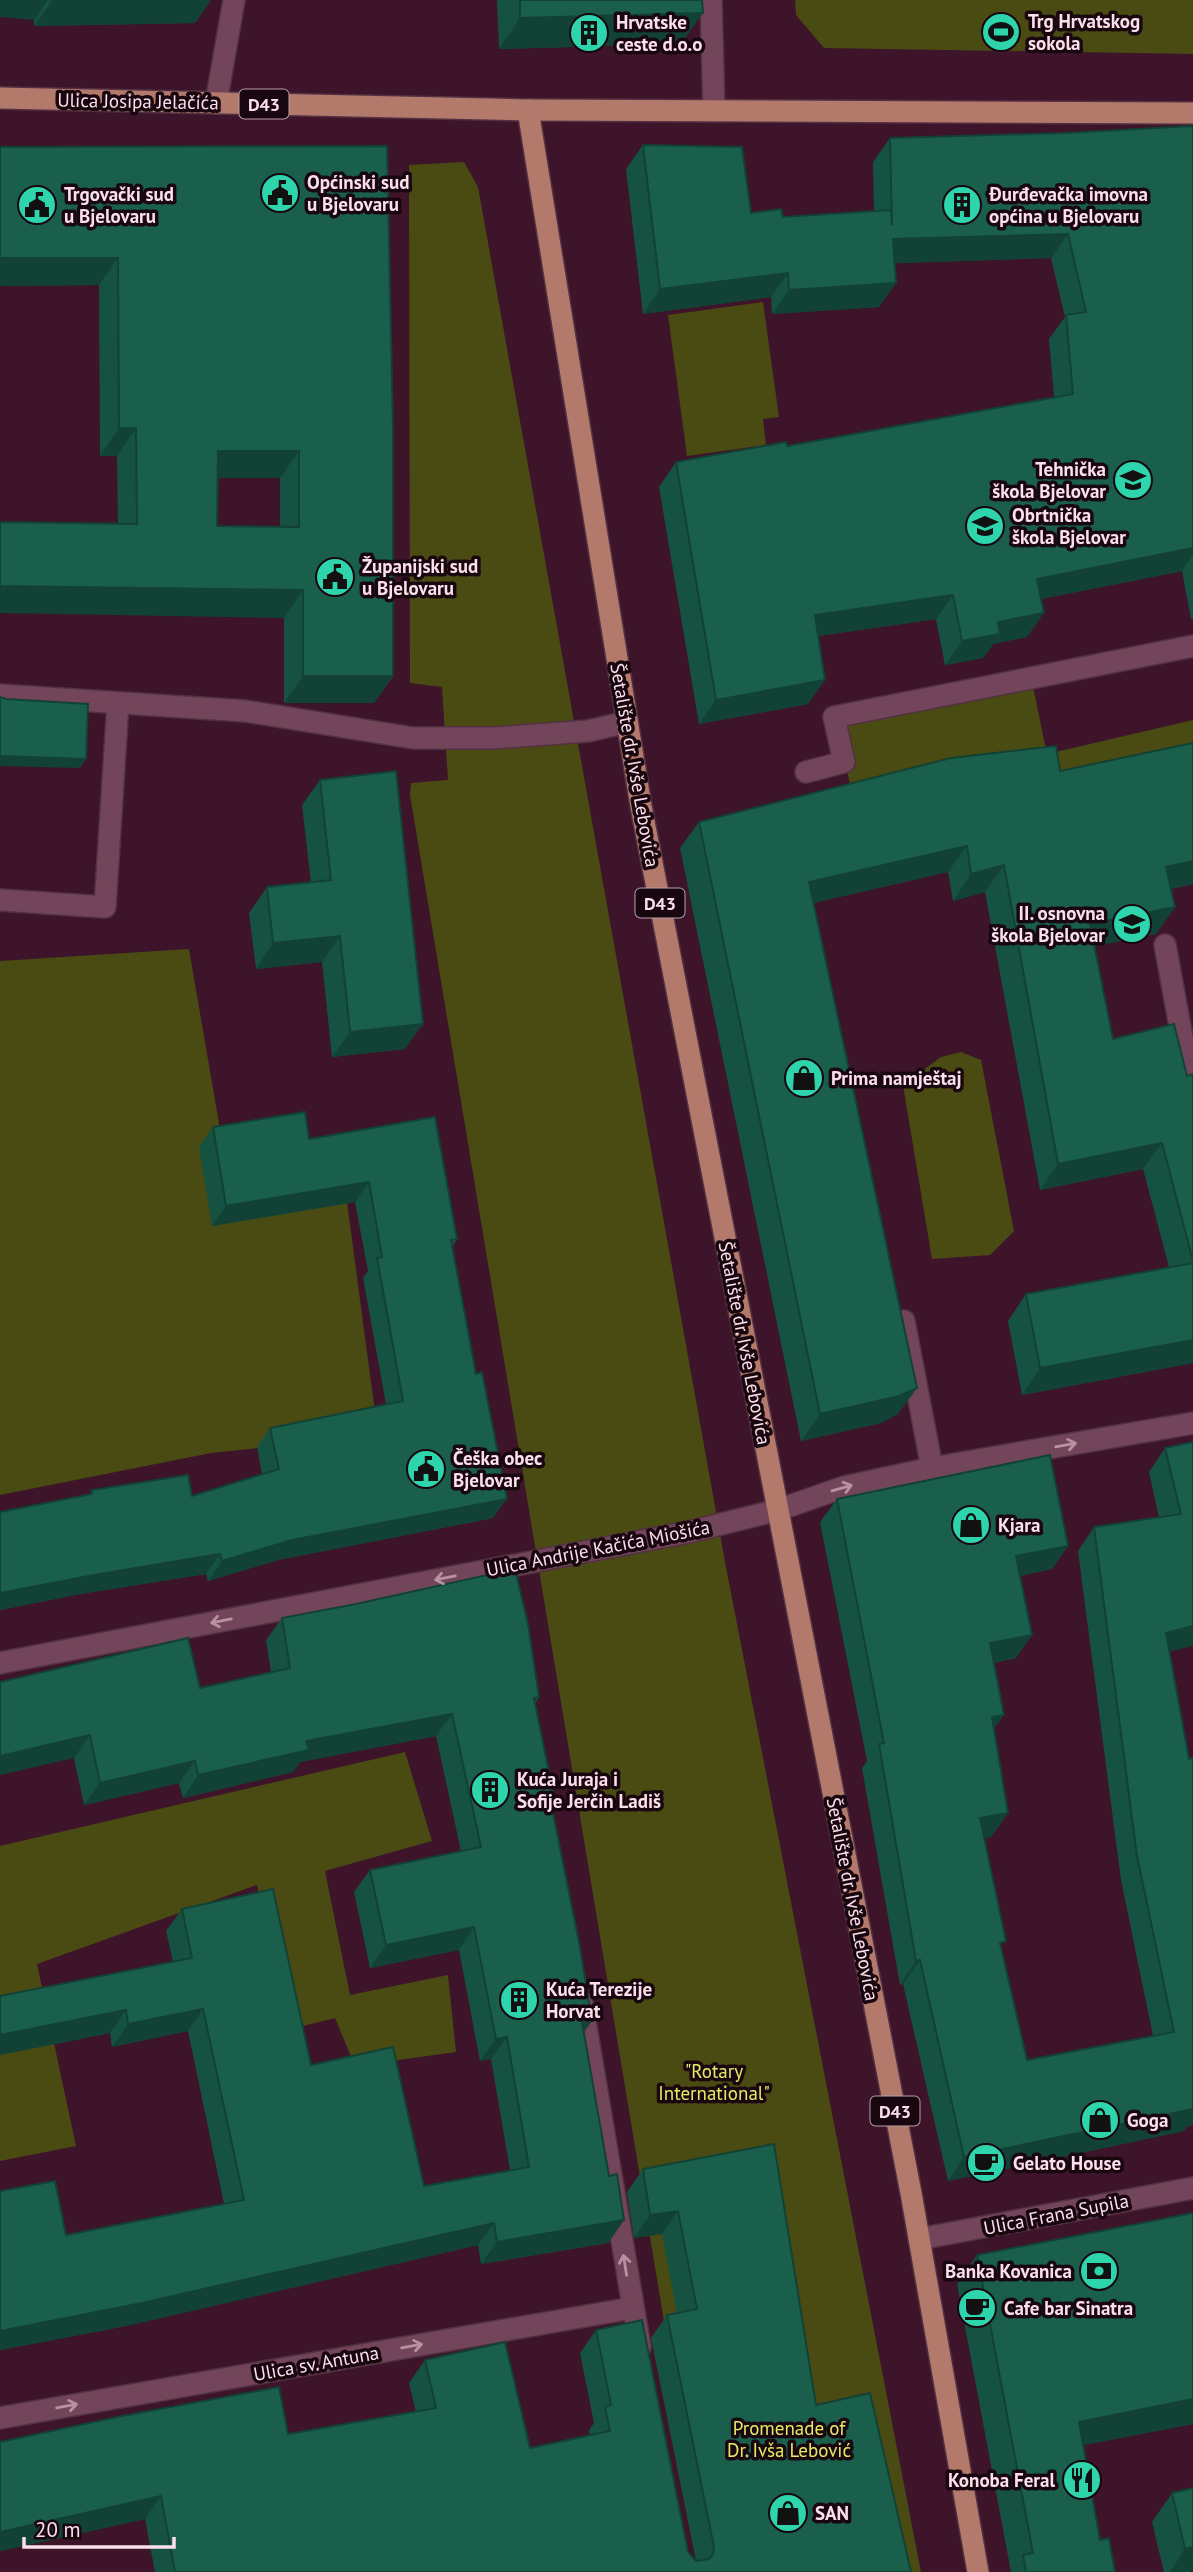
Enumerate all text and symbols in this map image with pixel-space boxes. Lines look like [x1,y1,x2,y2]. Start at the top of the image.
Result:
place label: Trg Hrvatskog sokola [1028,9,1140,55]
place label: Hrvatske ceste d.o.o [616,10,702,56]
sports icon: Trg Hrvatskog sokola [980,11,1022,53]
building icon: Hrvatske ceste d.o.o [568,12,610,54]
street label: Ulica Josipa Jelačića [57,88,219,114]
road number: D43 [240,90,288,119]
place label: Općinski sud u Bjelovaru [307,170,409,216]
public building icon: Općinski sud u Bjelovaru [259,172,301,214]
place label: Trgovački sud u Bjelovaru [64,182,174,228]
place label: Đurđevačka imovna općina u Bjelovaru [988,182,1148,228]
public building icon: Trgovački sud u Bjelovaru [16,184,58,226]
building icon: Đurđevačka imovna općina u Bjelovaru [941,184,983,226]
place label: Tehnička škola Bjelovar [992,457,1106,503]
school or university icon: Tehnička škola Bjelovar [1112,459,1154,501]
place label: Obrtnička škola Bjelovar [1012,503,1126,549]
school or university icon: Obrtnička škola Bjelovar [964,505,1006,547]
place label: Županijski sud u Bjelovaru [362,554,478,600]
public building icon: Županijski sud u Bjelovaru [314,556,356,598]
street label: Šetalište dr. Ivše Lebovića [605,661,665,869]
road number: D43 [636,888,684,918]
place label: II. osnovna škola Bjelovar [991,901,1105,947]
school or university icon: II. osnovna škola Bjelovar [1111,903,1153,945]
shop icon: Prima namještaj [783,1057,825,1099]
place label: Prima namještaj [831,1066,962,1090]
street label: Šetalište dr. Ivše Lebovića [714,1239,776,1447]
one-way arrow [1054,1438,1076,1451]
place label: Češka obec Bjelovar [453,1446,542,1492]
public building icon: Češka obec Bjelovar [405,1448,447,1490]
one-way arrow [831,1481,853,1494]
shop icon: Kjara [950,1504,992,1546]
place label: Kjara [998,1513,1040,1537]
street label: Ulica Andrije Kačića Miošića [484,1515,712,1581]
one-way arrow [434,1572,457,1585]
one-way arrow [210,1614,233,1628]
place label: Kuća Juraja i Sofije Jerčin Ladiš [517,1767,661,1813]
building icon: Kuća Juraja i Sofije Jerčin Ladiš [469,1769,511,1811]
street label: Šetalište dr. Ivše Lebovića [822,1795,884,2003]
place label: Kuća Terezije Horvat [546,1977,652,2023]
building icon: Kuća Terezije Horvat [498,1979,540,2021]
park label: "Rotary International" [658,2059,770,2105]
road number: D43 [870,2096,920,2126]
shop icon: Goga [1079,2099,1121,2141]
place label: Goga [1127,2108,1168,2132]
cafe icon: Gelato House [965,2142,1007,2184]
place label: Gelato House [1013,2151,1121,2175]
street label: Ulica Frana Supila [981,2188,1131,2240]
bank icon: Banka Kovanica [1078,2250,1120,2292]
one-way arrow [618,2254,631,2277]
place label: Banka Kovanica [945,2259,1072,2283]
cafe icon: Cafe bar Sinatra [956,2287,998,2329]
place label: Cafe bar Sinatra [1004,2296,1133,2320]
one-way arrow [400,2339,423,2353]
street label: Ulica sv. Antuna [251,2340,381,2386]
one-way arrow [55,2399,78,2413]
park label: Promenade of Dr. Ivša Lebović [727,2416,851,2462]
restaurant icon: Konoba Feral [1061,2459,1103,2501]
place label: Konoba Feral [948,2468,1055,2492]
shop icon: SAN [767,2492,809,2534]
place label: SAN [815,2501,849,2525]
scale bar [24,2506,175,2550]
text: 20 m [35,2516,81,2543]

